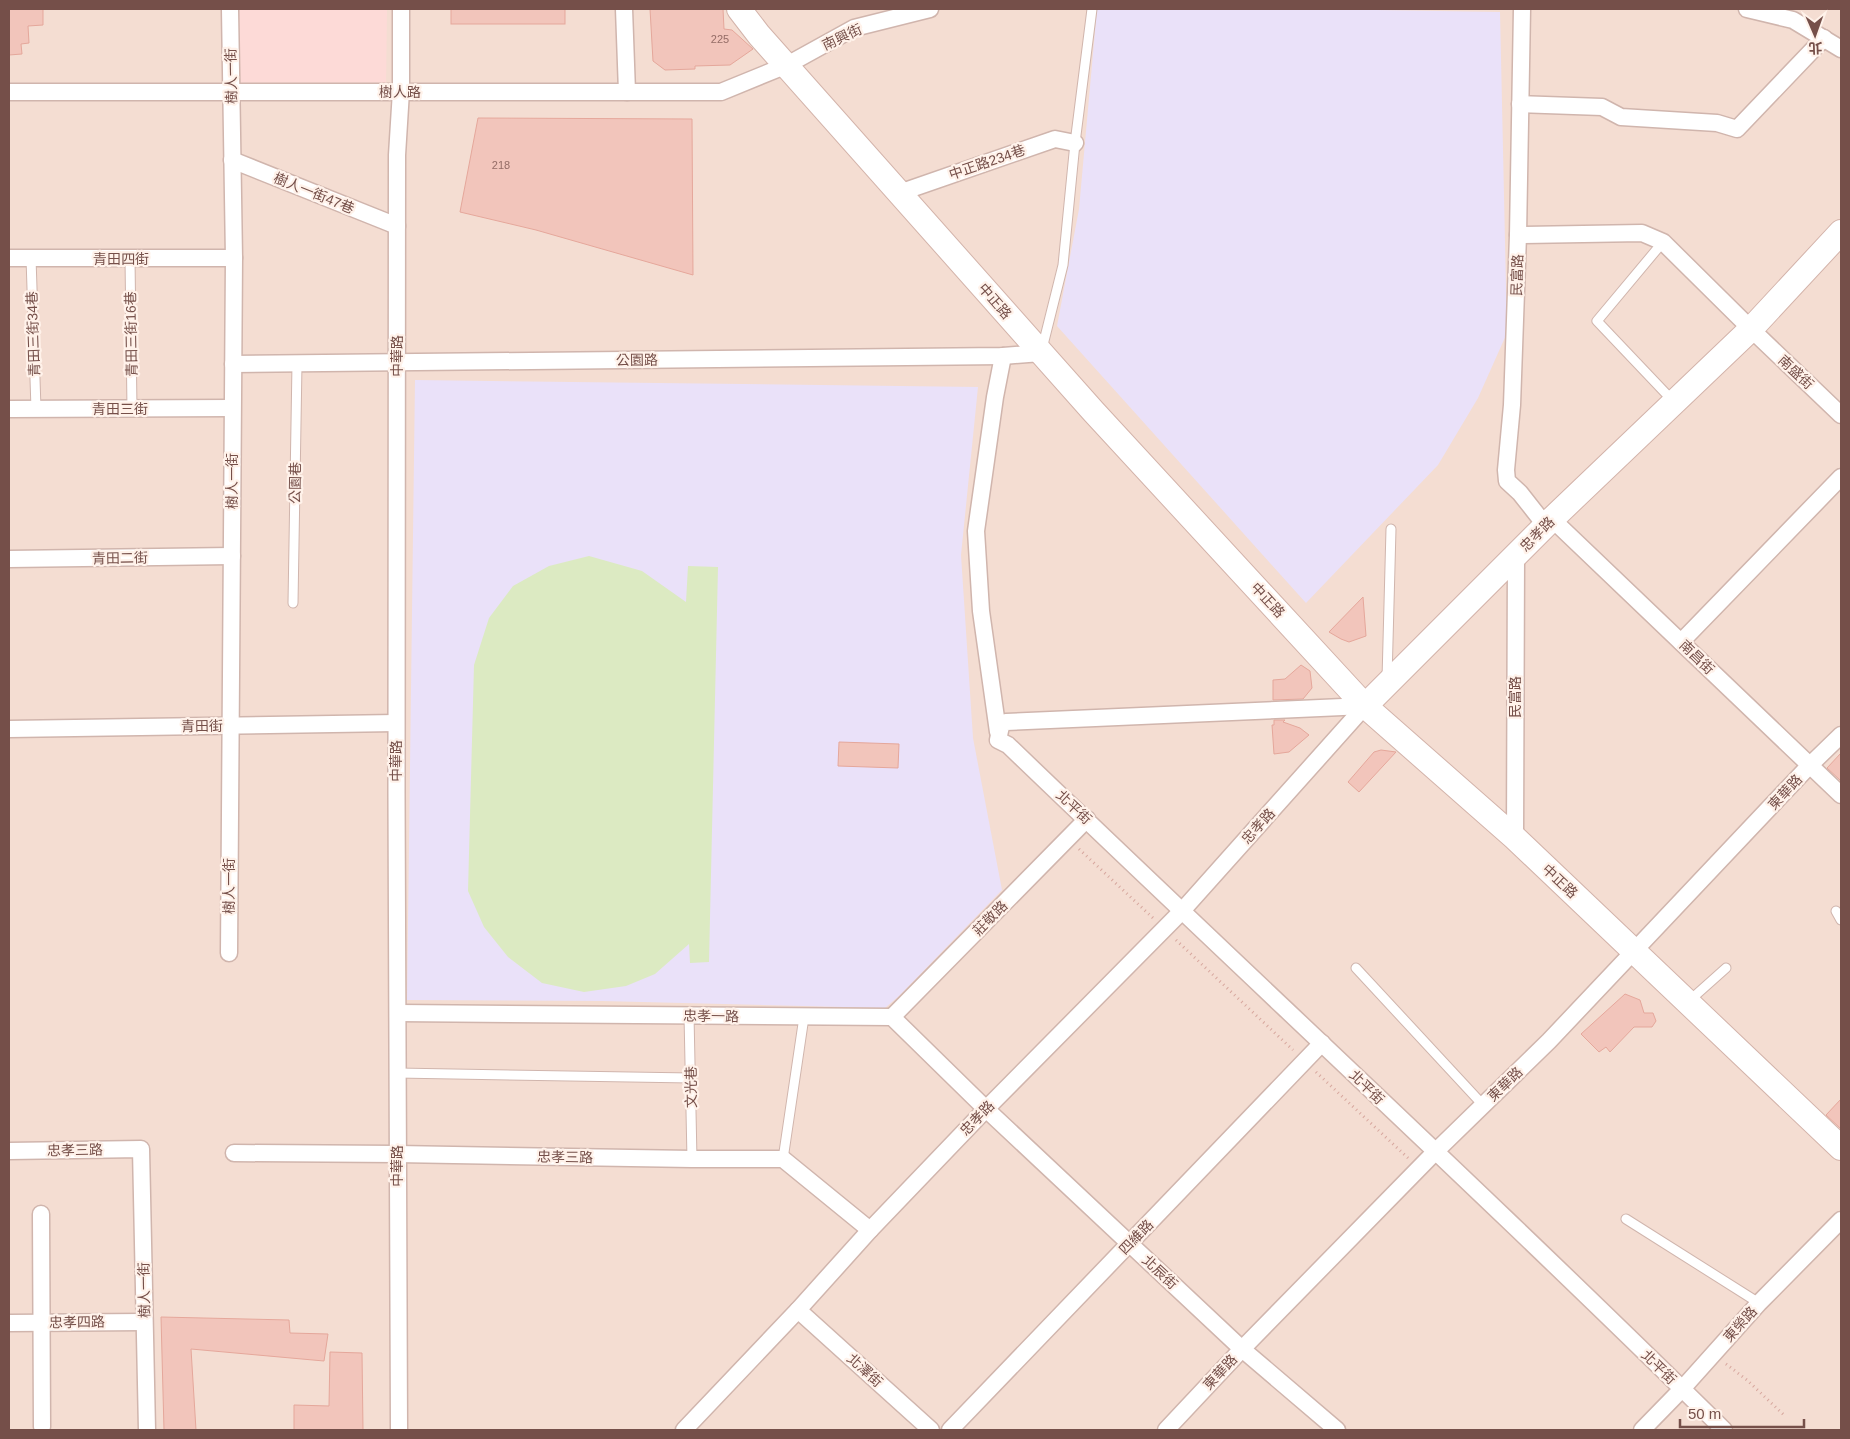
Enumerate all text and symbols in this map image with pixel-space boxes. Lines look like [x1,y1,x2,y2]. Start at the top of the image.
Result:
north arrow [1790,10,1840,60]
street label: 南興街 [820,21,864,53]
house number: 225 [711,33,729,45]
text: 北 [1808,40,1823,56]
street label: 樹人一街 [223,48,239,104]
street label: 樹人路 [379,84,421,100]
street label: 中正路234巷 [947,142,1027,182]
house number: 218 [492,159,510,171]
street label: 樹人一街47巷 [271,170,357,216]
street label: 青田四街 [93,251,149,267]
street label: 民富路 [1508,254,1526,296]
street label: 中正路 [975,280,1015,322]
street label: 青田三街34巷 [24,291,42,377]
street label: 青田三街16巷 [122,291,140,377]
street label: 中華路 [389,335,405,377]
street label: 公園路 [616,352,658,368]
street label: 南盛街 [1775,352,1817,392]
street label: 青田三街 [92,401,148,417]
street label: 樹人一街 [224,453,240,509]
street label: 公園巷 [287,462,303,504]
street label: 忠孝路 [1516,513,1558,555]
street label: 青田二街 [92,550,148,566]
street label: 中正路 [1248,579,1288,621]
street label: 南昌街 [1676,637,1718,677]
street label: 民富路 [1507,676,1523,718]
street label: 青田街 [181,718,223,734]
street label: 中華路 [388,740,404,782]
street label: 東華路 [1765,771,1805,813]
street label: 北平街 [1053,787,1095,827]
street label: 忠孝路 [1238,805,1278,847]
street label: 樹人一街 [221,858,237,914]
street label: 中正路 [1539,861,1581,901]
street label: 莊敬路 [969,897,1011,939]
street label: 忠孝一路 [683,1008,739,1024]
street label: 東華路 [1484,1064,1526,1104]
street label: 文光巷 [683,1066,699,1108]
street label: 北平街 [1346,1067,1388,1107]
street label: 忠孝路 [957,1097,997,1139]
street label: 忠孝三路 [47,1142,103,1158]
street label: 中華路 [389,1145,405,1187]
street label: 忠孝三路 [537,1149,593,1165]
street label: 四維路 [1116,1216,1156,1258]
street label: 北辰街 [1139,1252,1181,1292]
street label: 樹人一街 [136,1262,152,1318]
street label: 東榮路 [1720,1303,1760,1345]
street label: 忠孝四路 [49,1314,105,1330]
street label: 北平街 [1638,1347,1680,1387]
street label: 北澤街 [844,1350,886,1390]
street label: 東華路 [1200,1351,1240,1393]
scale bar [1680,1396,1804,1428]
text: 50 m [1688,1405,1721,1422]

